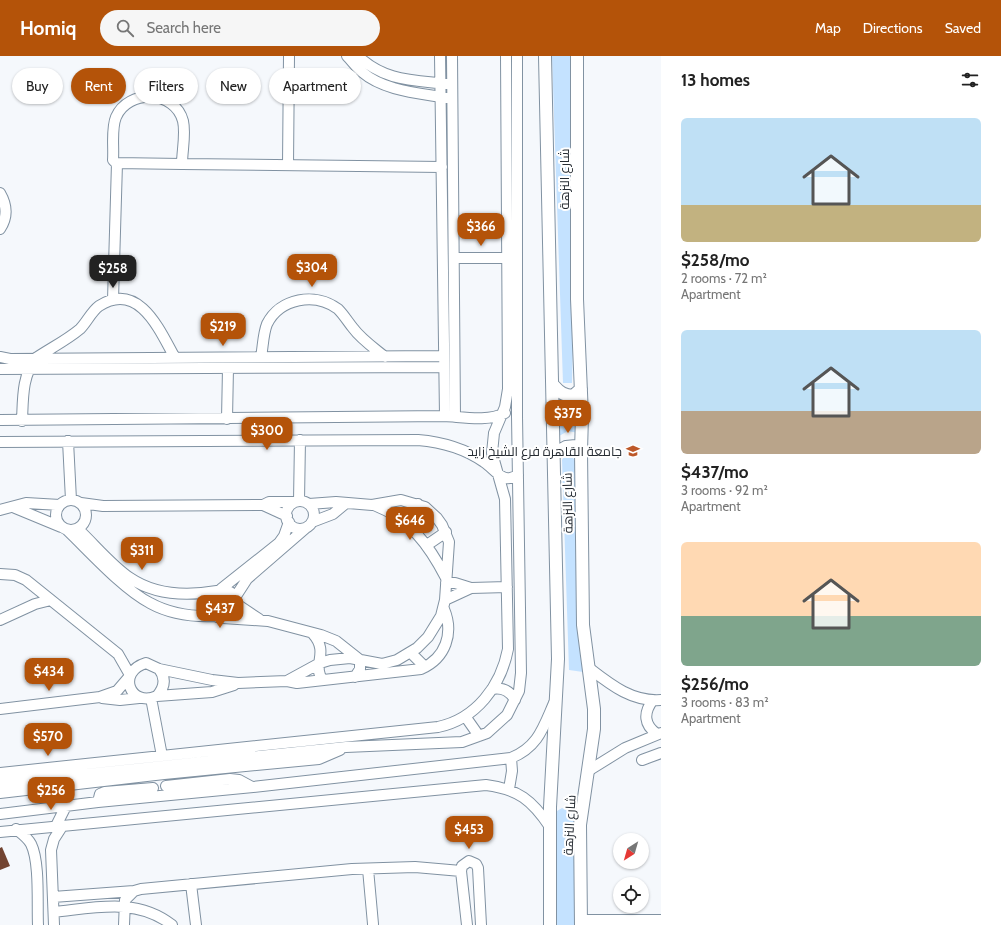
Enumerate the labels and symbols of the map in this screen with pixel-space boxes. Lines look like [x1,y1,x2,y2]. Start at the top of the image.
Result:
street label: شارع النزهة [556,149,573,209]
pin: $366 [457,213,505,247]
pin: $304 [288,254,336,288]
pin: $258 [89,255,137,289]
pin: $219 [199,313,247,347]
pin: $375 [544,400,592,434]
pin: $300 [243,417,291,451]
place label: جامعة القاهرة فرع الشيخ زايد [468,443,622,460]
school or university icon: جامعة القاهرة فرع الشيخ زايد [625,443,641,459]
street label: شارع النزهة [558,472,577,534]
pin: $646 [386,507,434,541]
pin: $311 [118,537,166,571]
pin: $437 [196,595,244,629]
pin: $434 [25,658,73,692]
pin: $570 [24,723,72,757]
pin: $256 [27,777,75,811]
street label: شارع النزهة [559,794,580,856]
pin: $453 [445,816,493,850]
north arrow [613,833,649,869]

